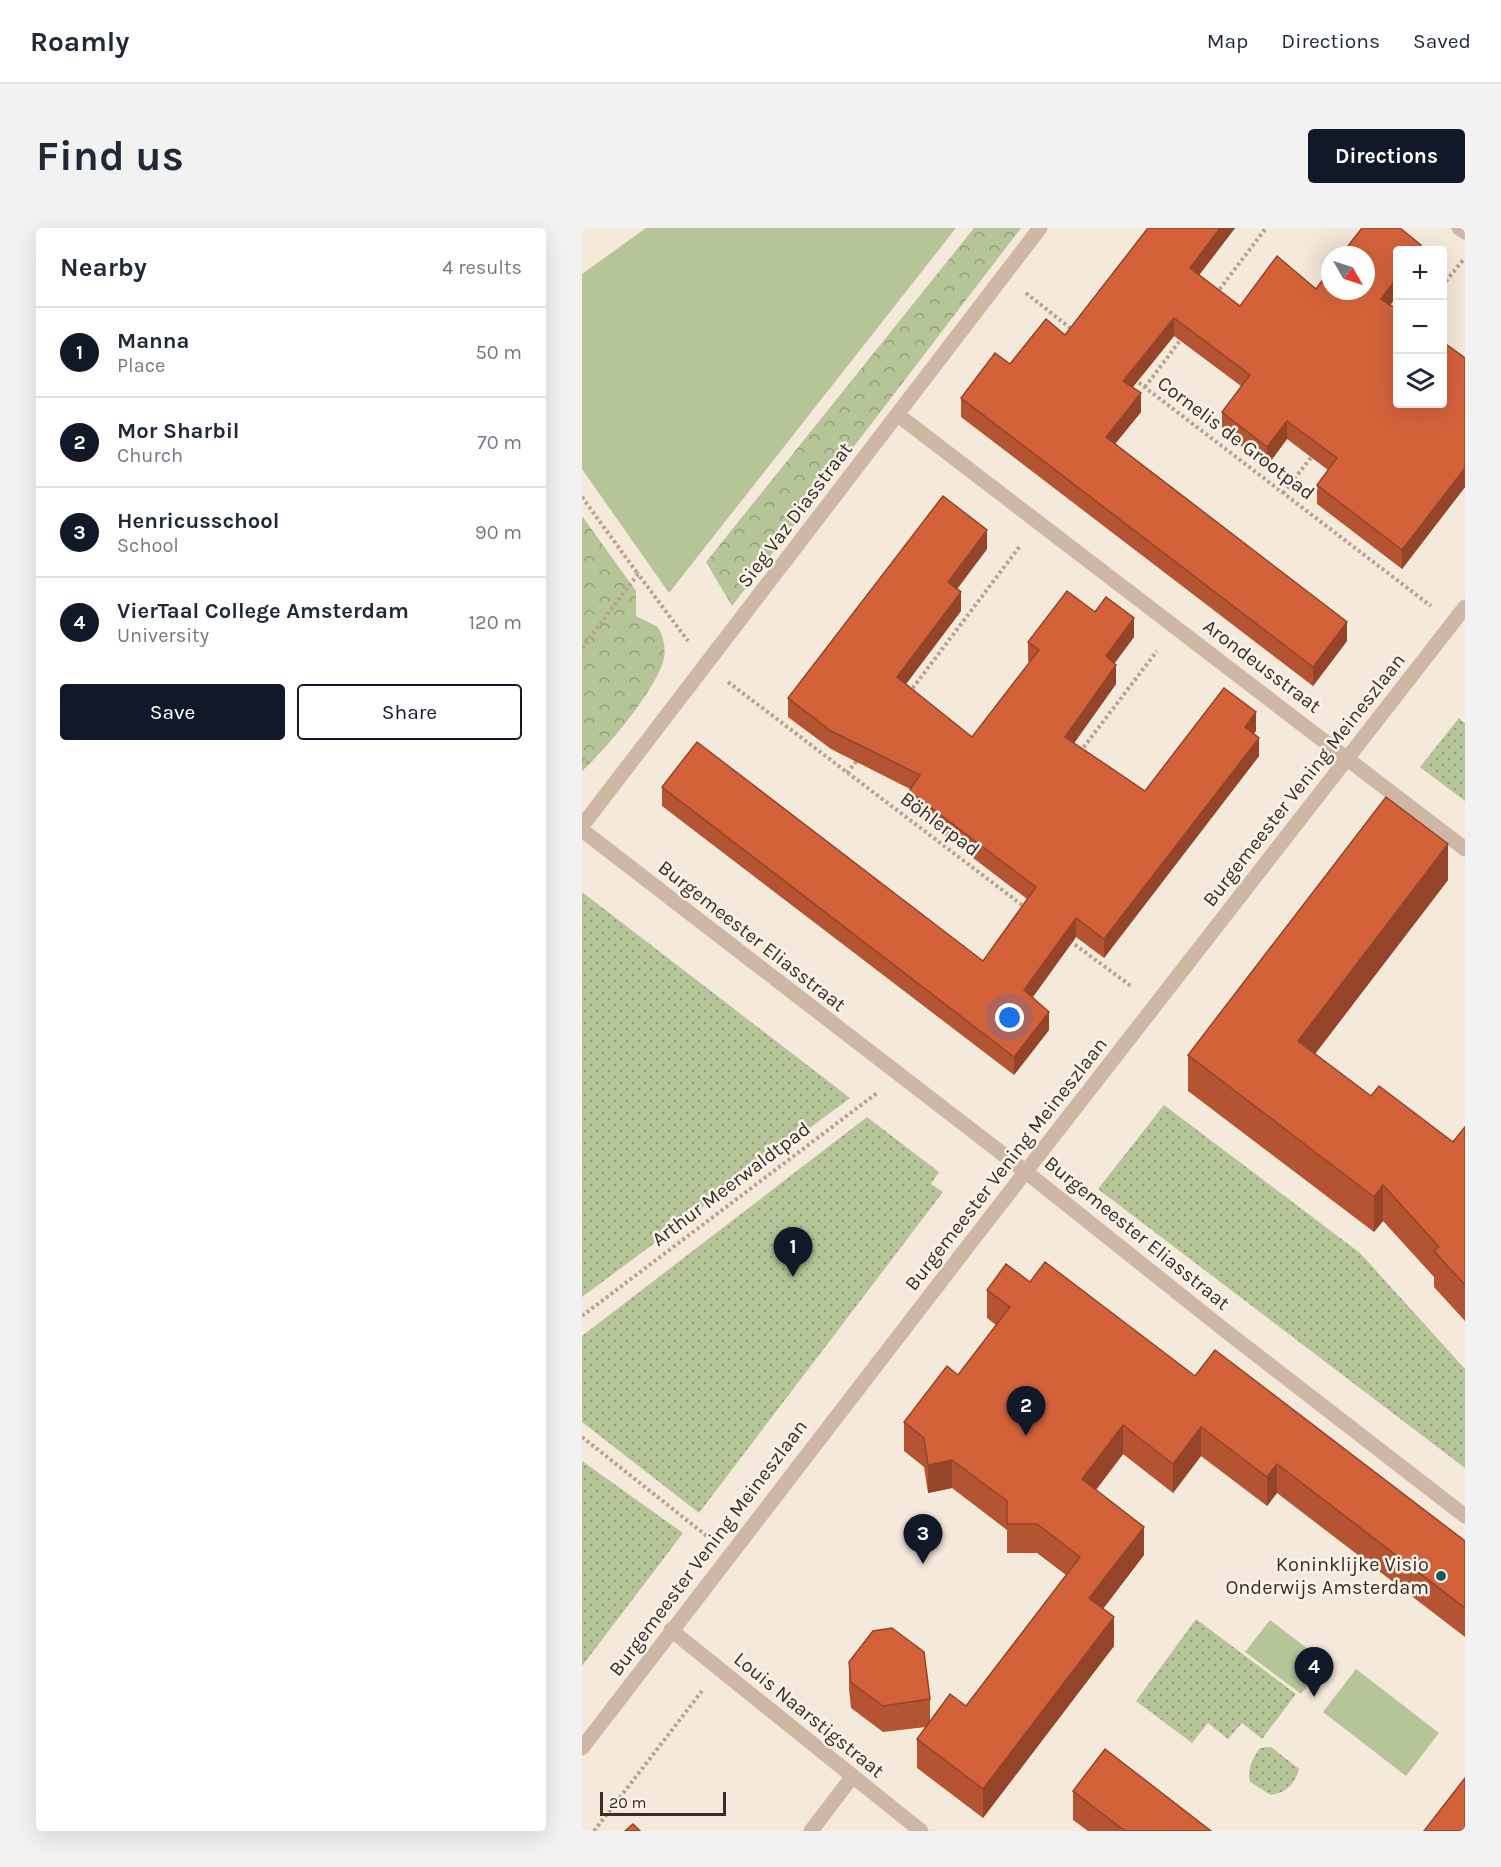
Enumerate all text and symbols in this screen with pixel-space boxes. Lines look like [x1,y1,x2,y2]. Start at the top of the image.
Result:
text: Roamly [30,25,129,58]
text: Map [1207,29,1248,53]
text: Directions [1281,29,1380,53]
text: Saved [1413,29,1471,53]
button: Directions [1308,129,1465,183]
text: Find us [36,131,184,181]
north arrow [1321,246,1375,300]
map controls [1393,246,1447,408]
button: + [1393,246,1447,300]
text: Nearby [60,252,147,283]
text: 4 results [442,256,522,279]
button: − [1393,300,1447,354]
text: Manna [117,328,189,354]
text: 1 [76,341,83,364]
text: 50 m [475,341,522,364]
text: Place [117,354,165,377]
button: layers [1393,354,1447,408]
street label: Cornelis de Grootpad [1153,371,1319,505]
text: Mor Sharbil [117,418,240,444]
text: 2 [73,431,86,454]
text: 70 m [477,431,522,454]
street label: Sieg Vaz Diasstraat [733,438,857,592]
text: Church [117,444,183,467]
text: Henricusschool [117,508,279,534]
text: 3 [73,521,86,544]
text: 90 m [475,521,522,544]
text: School [117,534,179,557]
text: VierTaal College Amsterdam [117,598,409,624]
text: 4 [74,611,85,634]
text: 120 m [468,611,522,634]
street label: Arondeusstraat [1199,614,1326,718]
text: University [117,624,209,647]
street label: Burgemeester Vening Meineszlaan [1198,649,1410,911]
button: Save [60,684,285,740]
button: Share [297,684,522,740]
street label: Böhlerpad [896,787,984,861]
street label: Burgemeester Eliasstraat [654,856,851,1017]
your location [995,1003,1024,1032]
street label: Burgemeester Vening Meineszlaan [900,1033,1112,1295]
street label: Arthur Meerwaldtpad [647,1117,815,1251]
street label: Burgemeester Eliasstraat [1040,1151,1235,1315]
pin: 1 [774,1228,812,1277]
pin: 2 [1006,1386,1046,1436]
street label: Burgemeester Vening Meineszlaan [604,1415,812,1681]
pin: 3 [904,1514,942,1564]
place label: Koninklijke Visio Onderwijs Amsterdam [1225,1553,1429,1599]
marker: Koninklijke Visio Onderwijs Amsterdam [1434,1569,1448,1583]
street label: Louis Naarstigstraat [729,1647,889,1783]
pin: 4 [1294,1648,1334,1697]
scale bar [600,1789,726,1816]
text: 20 m [609,1793,647,1812]

